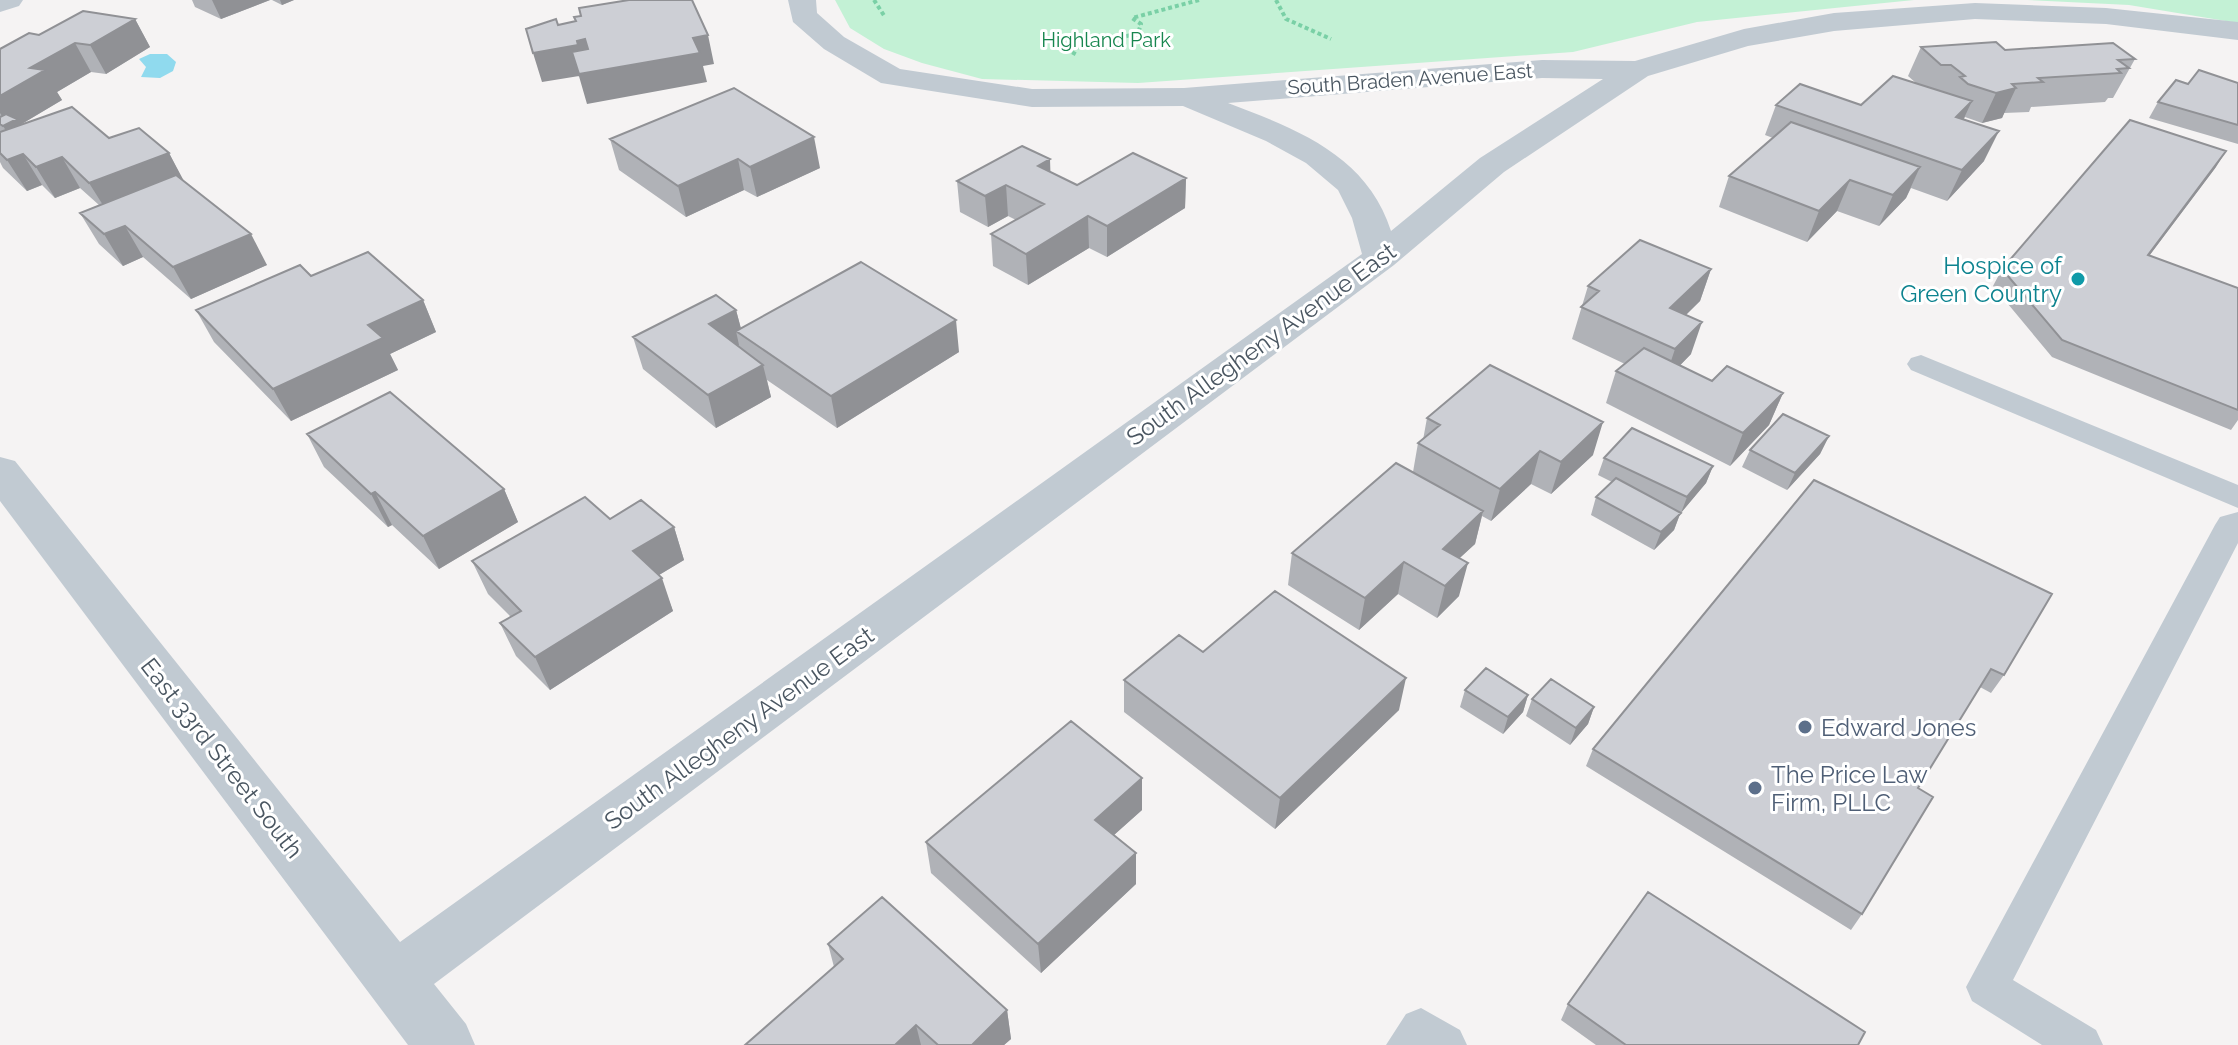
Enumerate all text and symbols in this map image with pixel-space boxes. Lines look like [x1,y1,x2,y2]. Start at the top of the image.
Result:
park label: Highland Park [1041,28,1171,52]
street label: South Braden Avenue East [1287,58,1534,100]
street label: South Allegheny Avenue East [1121,237,1401,451]
place label: Hospice of Green Country [1900,251,2063,308]
marker: Hospice of Green Country [2069,270,2087,288]
street label: South Allegheny Avenue East [599,621,879,835]
street label: East 33rd Street South [135,652,309,864]
place label: Edward Jones [1821,713,1976,742]
marker: Edward Jones [1796,718,1814,736]
place label: The Price Law Firm, PLLC [1771,760,1928,817]
marker: The Price Law Firm, PLLC [1746,779,1764,797]

